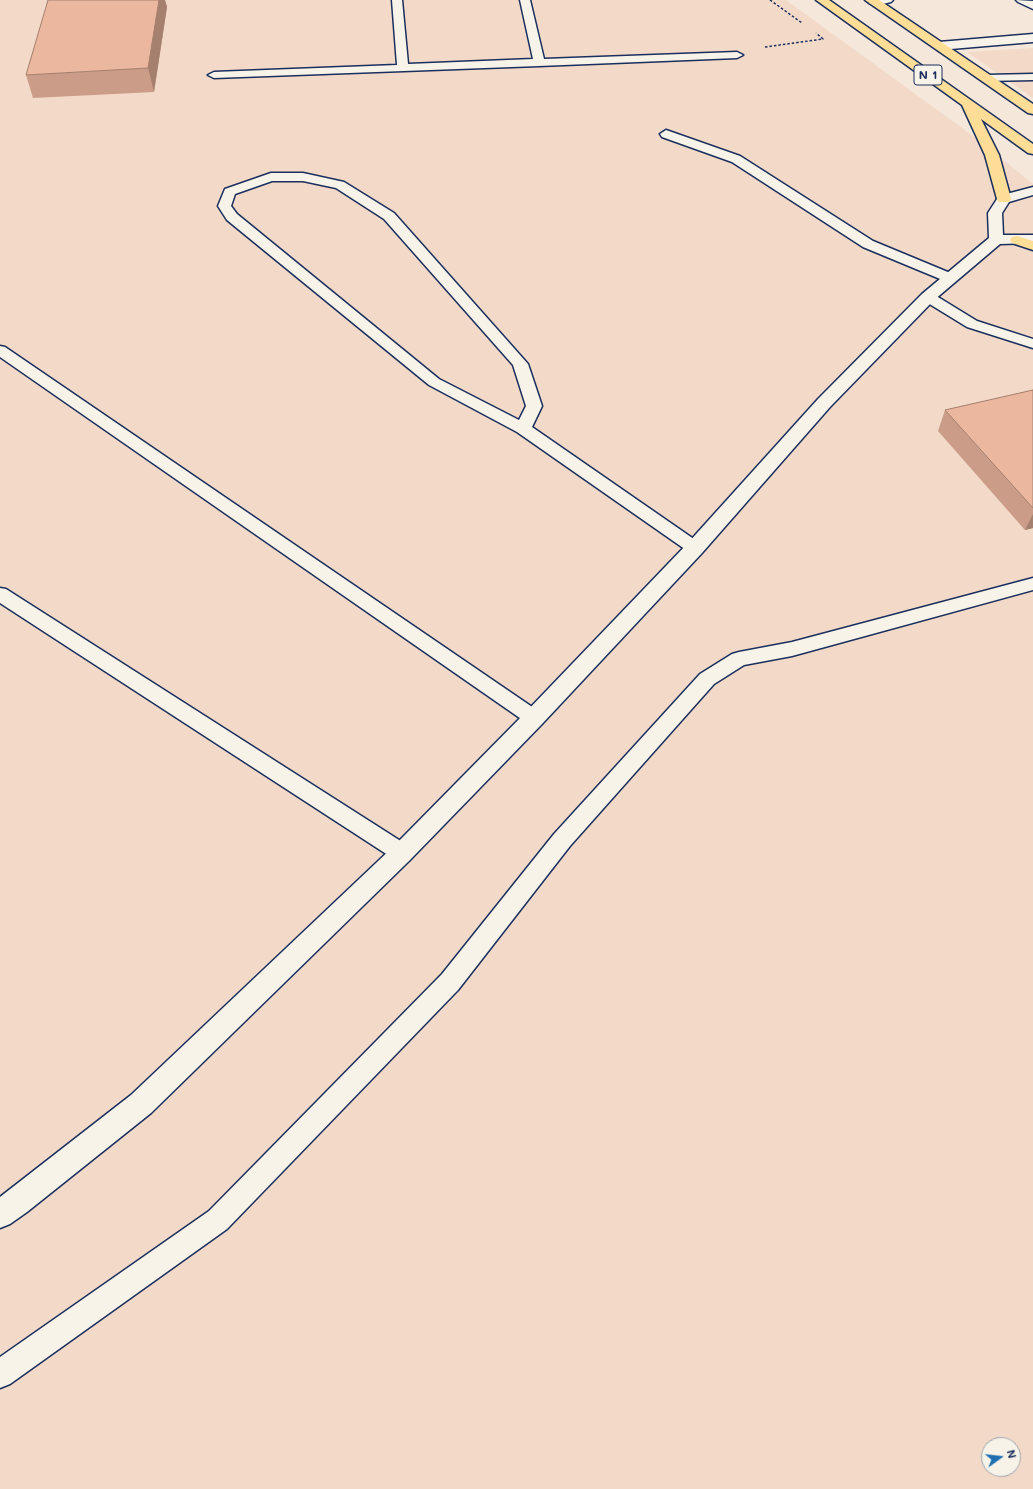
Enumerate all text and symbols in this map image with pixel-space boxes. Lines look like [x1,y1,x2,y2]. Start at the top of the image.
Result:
road number: N 1 [914,65,942,85]
north arrow [981,1437,1021,1477]
text: N [1004,1448,1020,1460]

